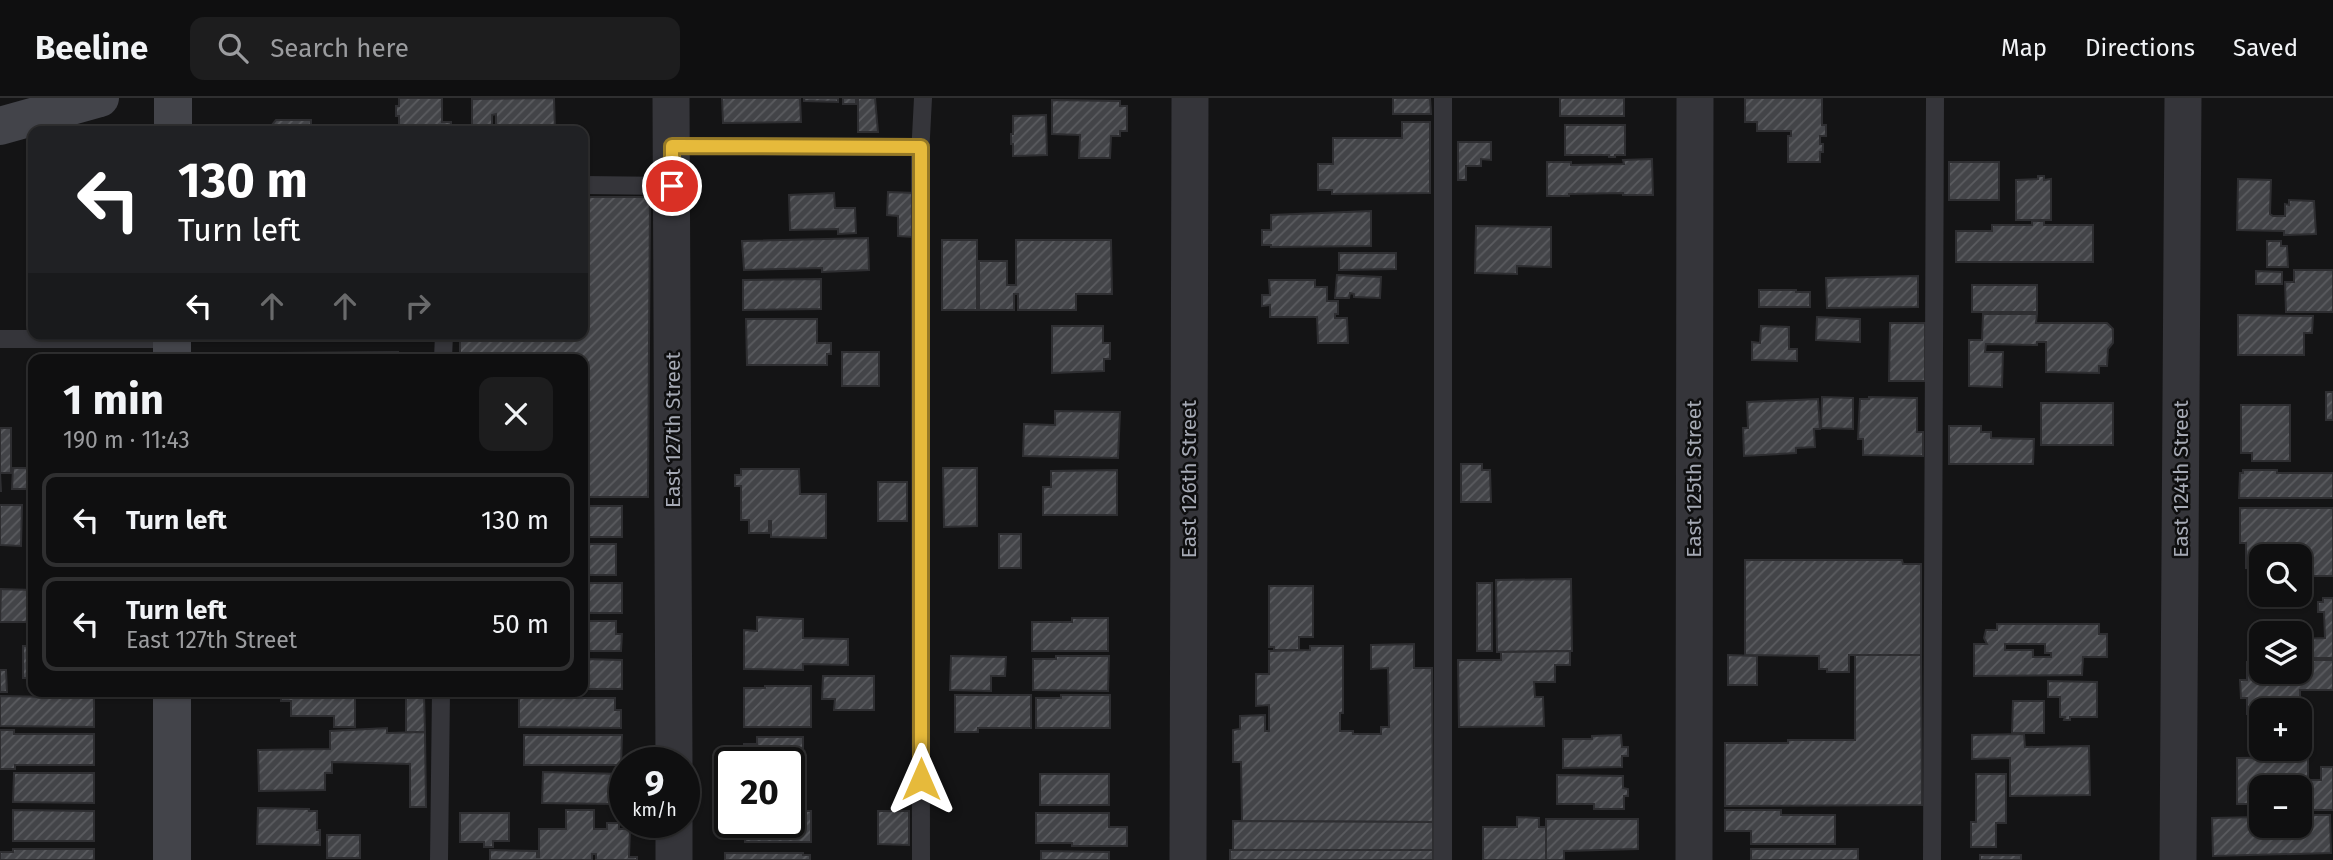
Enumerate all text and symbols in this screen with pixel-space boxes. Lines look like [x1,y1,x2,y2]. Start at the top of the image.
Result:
search box [190,17,680,80]
text: Beeline [35,28,148,68]
icon: search [214,29,252,67]
text: Search here [270,33,409,64]
text: Map [2001,34,2047,62]
text: Directions [2085,34,2195,62]
text: Saved [2233,34,2298,62]
text: 130 m [178,151,308,210]
icon: left [63,154,154,245]
pin [642,156,702,216]
icon: arrive [653,167,691,205]
text: Turn left [178,211,300,249]
icon: left [180,287,218,325]
icon: ahead [253,287,291,325]
icon: ahead [326,287,364,325]
icon: right [399,287,437,325]
street label: East 127th Street [660,351,686,508]
text: 1 min [63,375,164,425]
button: close [479,377,553,451]
street label: East 126th Street [1176,399,1202,558]
street label: East 125th Street [1681,400,1707,558]
street label: East 124th Street [2168,400,2194,558]
text: 190 m · 11:43 [63,426,190,454]
icon: left [67,501,105,539]
text: Turn left [126,505,227,536]
text: 130 m [481,505,549,536]
map controls [2249,544,2312,838]
button: search [2249,544,2312,607]
text: Turn left [126,595,227,626]
icon: left [67,605,105,643]
text: 50 m [492,609,549,640]
button: layers [2249,621,2312,684]
text: East 127th Street [126,626,297,654]
button: + [2249,698,2312,761]
position arrow [884,742,958,816]
speed limit sign: 20 [714,747,805,838]
text: 9 [645,762,664,804]
button: − [2249,775,2312,838]
text: km/h [632,799,677,821]

